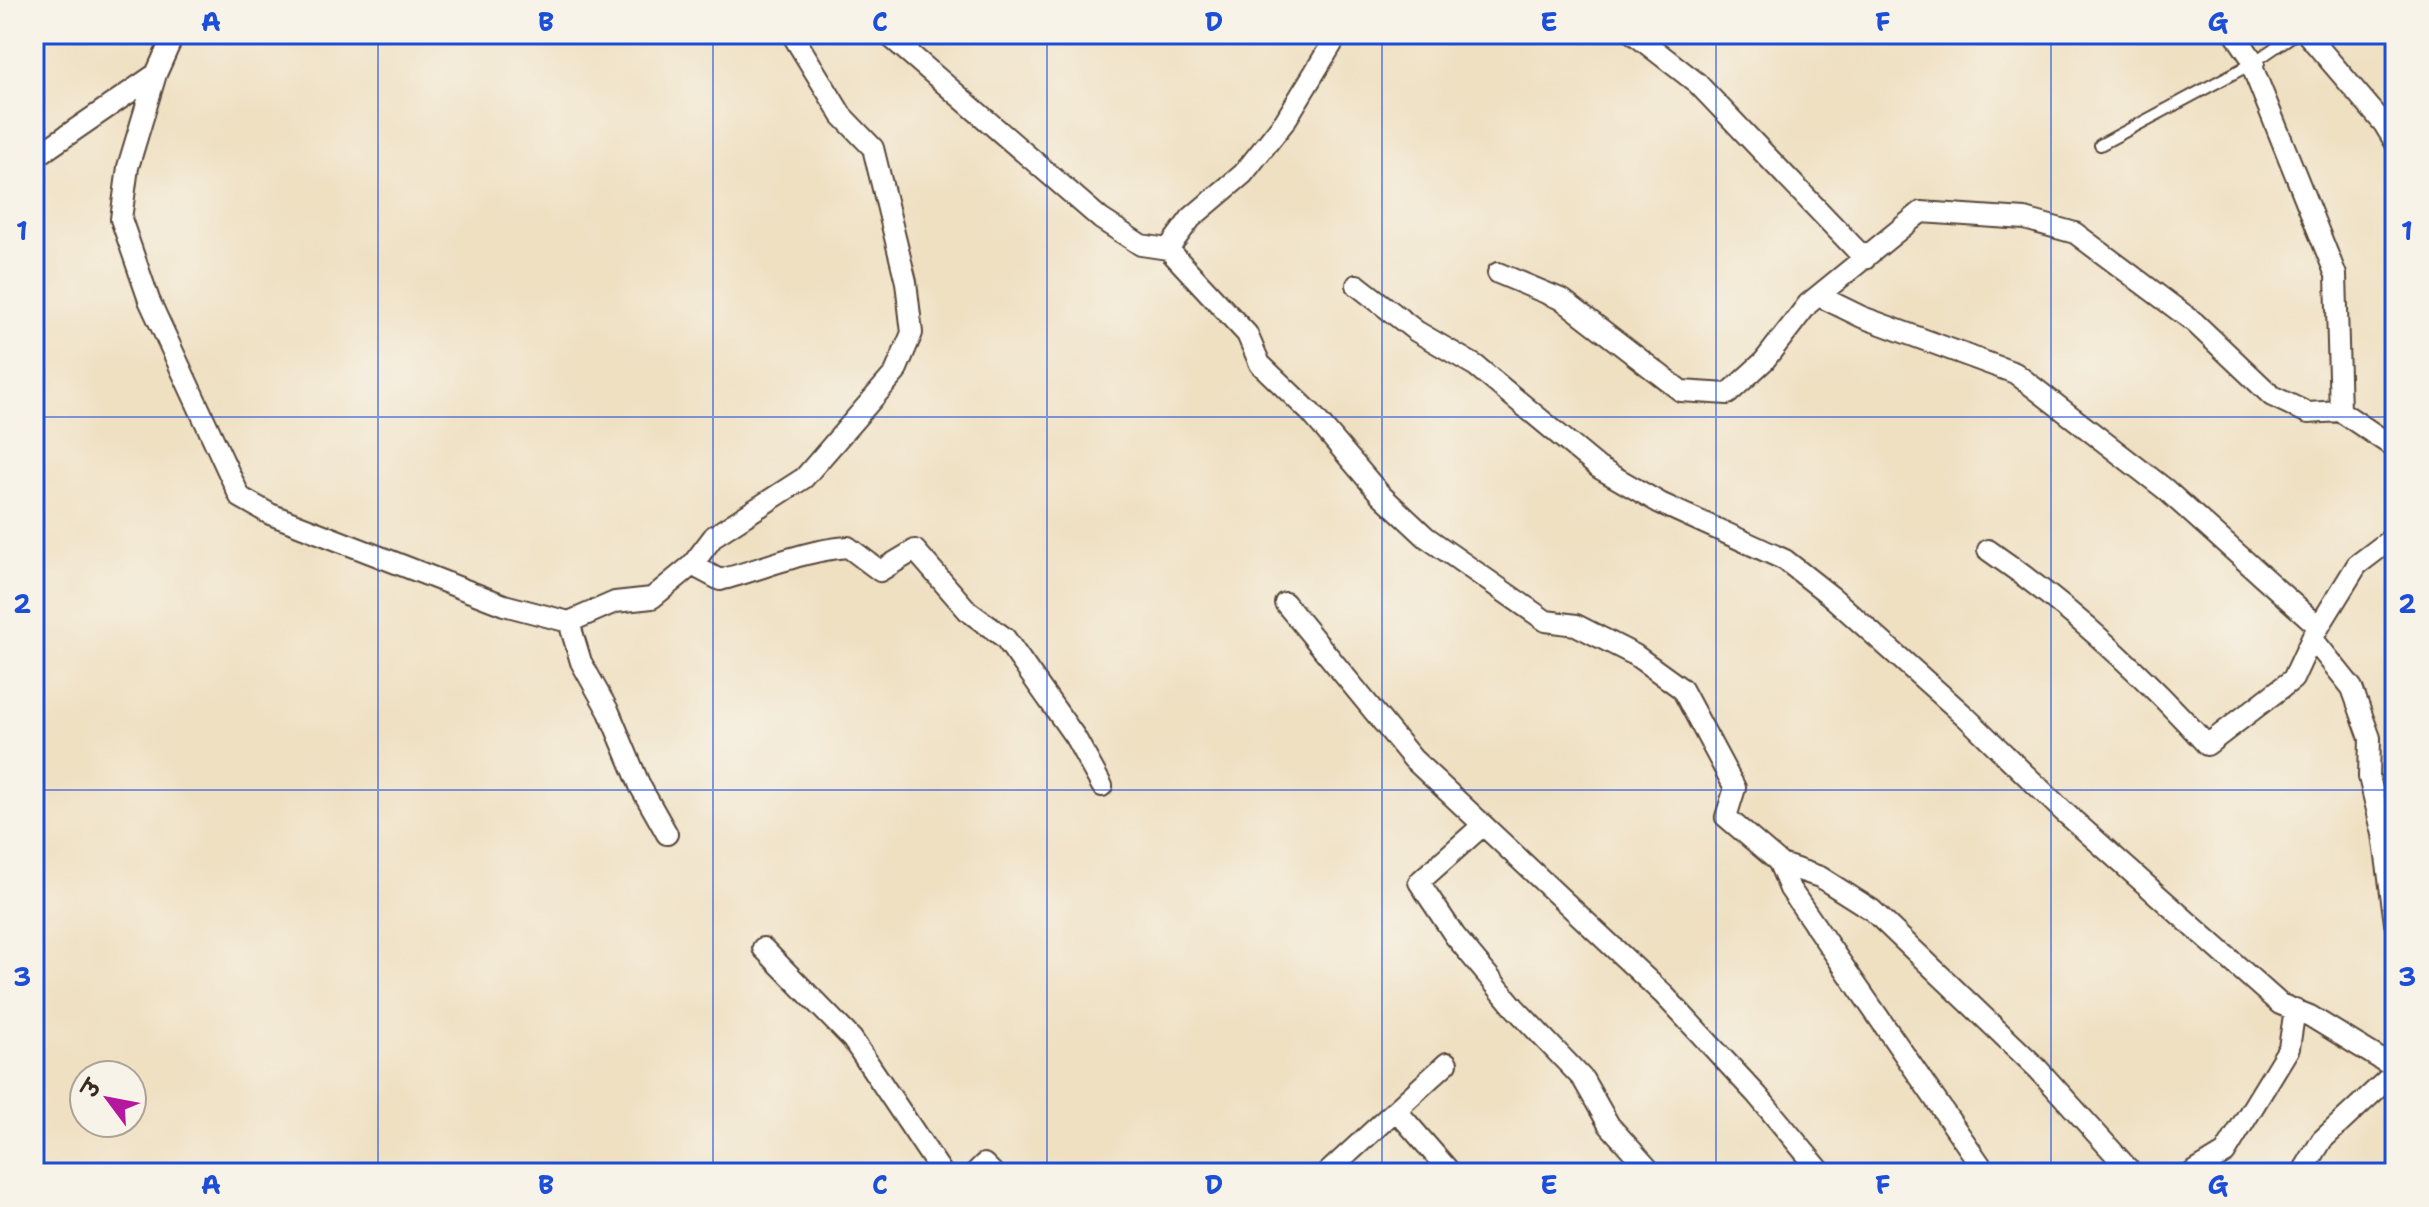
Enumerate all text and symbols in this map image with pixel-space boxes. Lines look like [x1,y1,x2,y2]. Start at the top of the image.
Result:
text: A [201,4,221,39]
text: B [538,4,554,39]
text: C [872,4,888,39]
text: D [1205,4,1223,39]
text: E [1540,4,1558,39]
text: F [1875,4,1891,39]
text: G [2208,4,2229,39]
text: 1 [16,213,28,248]
text: 1 [2401,213,2413,248]
text: 2 [13,586,31,621]
text: 2 [2398,586,2416,621]
text: 3 [13,959,31,994]
text: 3 [2398,959,2416,994]
north arrow [68,1059,148,1139]
text: उ [74,1073,109,1104]
text: A [201,1167,221,1202]
text: B [538,1167,554,1202]
text: C [872,1167,888,1202]
text: D [1205,1167,1223,1202]
text: E [1540,1167,1558,1202]
text: F [1875,1167,1891,1202]
text: G [2208,1167,2229,1202]

